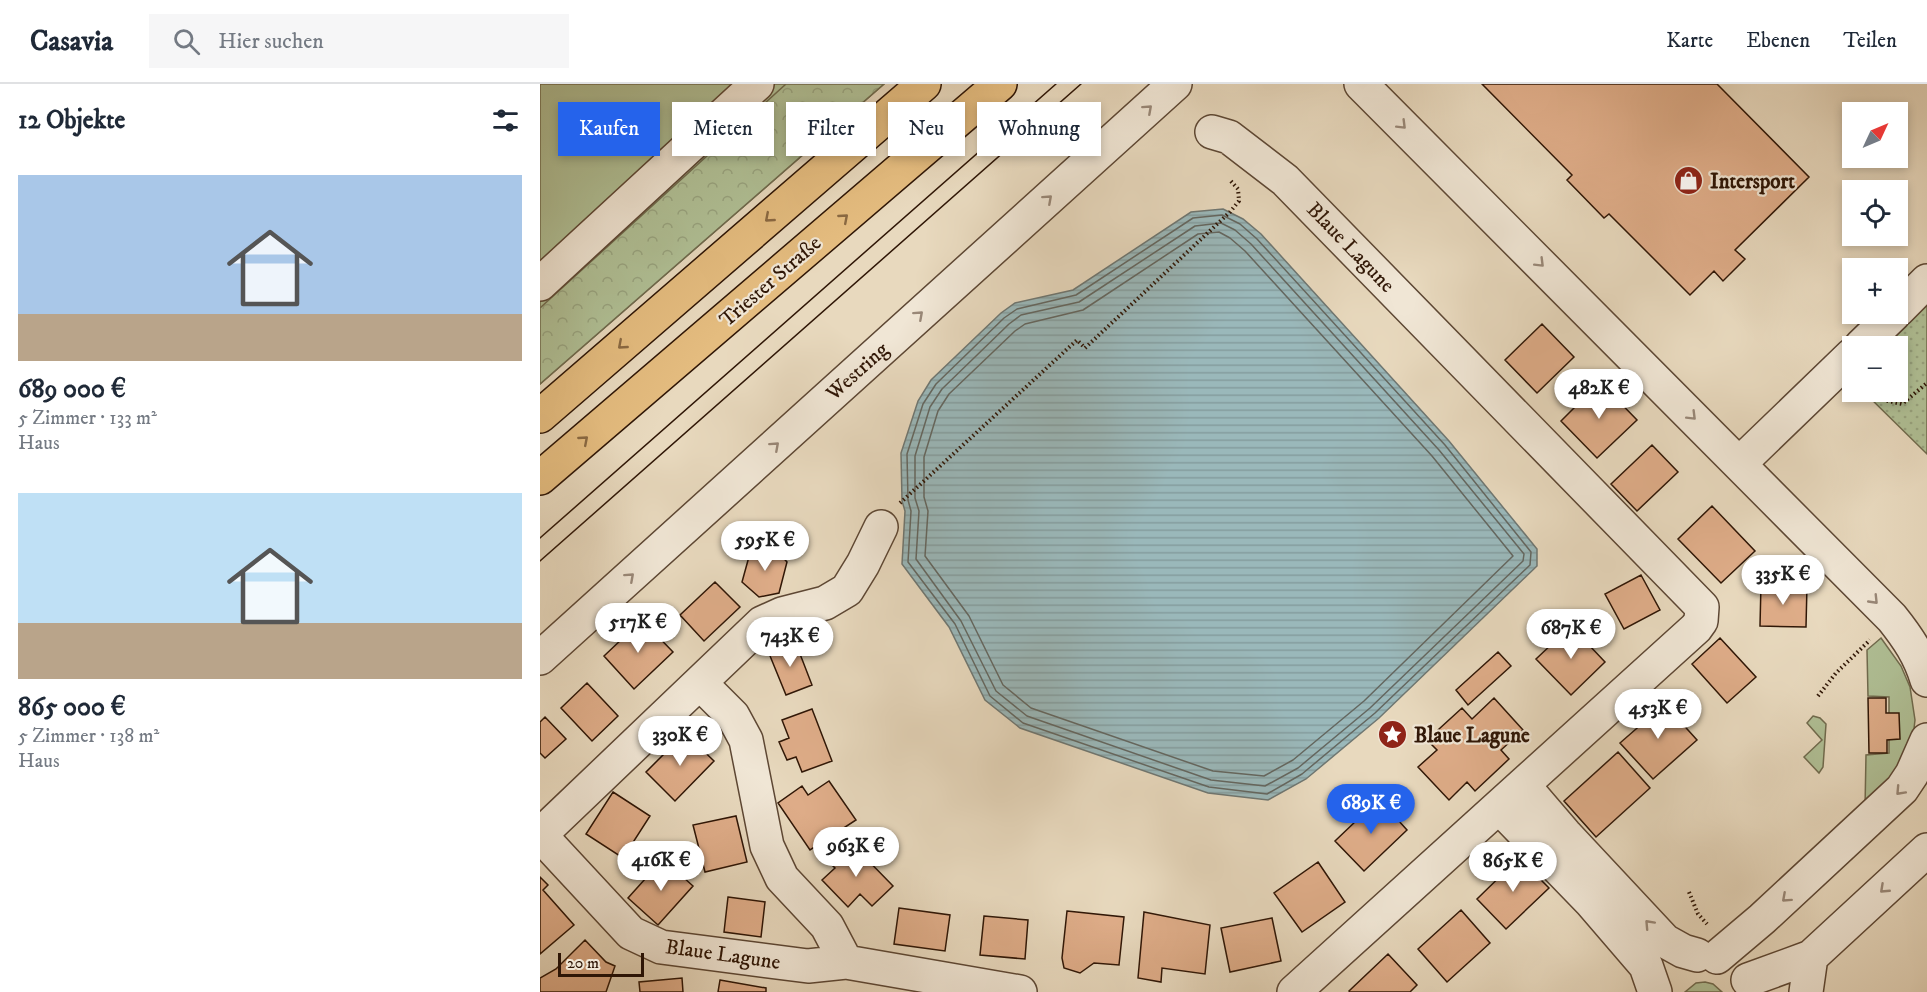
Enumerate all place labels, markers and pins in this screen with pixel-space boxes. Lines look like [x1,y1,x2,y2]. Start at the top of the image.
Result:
shop icon: Intersport [1673,165,1705,197]
place label: Intersport [1710,169,1795,195]
pin: 482K € [1550,369,1648,420]
pin: 595K € [716,521,814,572]
pin: 335K € [1734,555,1832,606]
pin: 517K € [589,603,687,654]
pin: 687K € [1522,609,1620,660]
pin: 743K € [741,617,839,668]
pin: 453K € [1609,689,1707,740]
pin: 330K € [631,716,729,767]
place icon: Blaue Lagune [1377,719,1409,751]
place label: Blaue Lagune [1414,723,1530,749]
pin: 689K € [1322,784,1420,835]
pin: 963K € [807,827,905,878]
pin: 416K € [612,841,710,892]
pin: 865K € [1464,842,1562,893]

